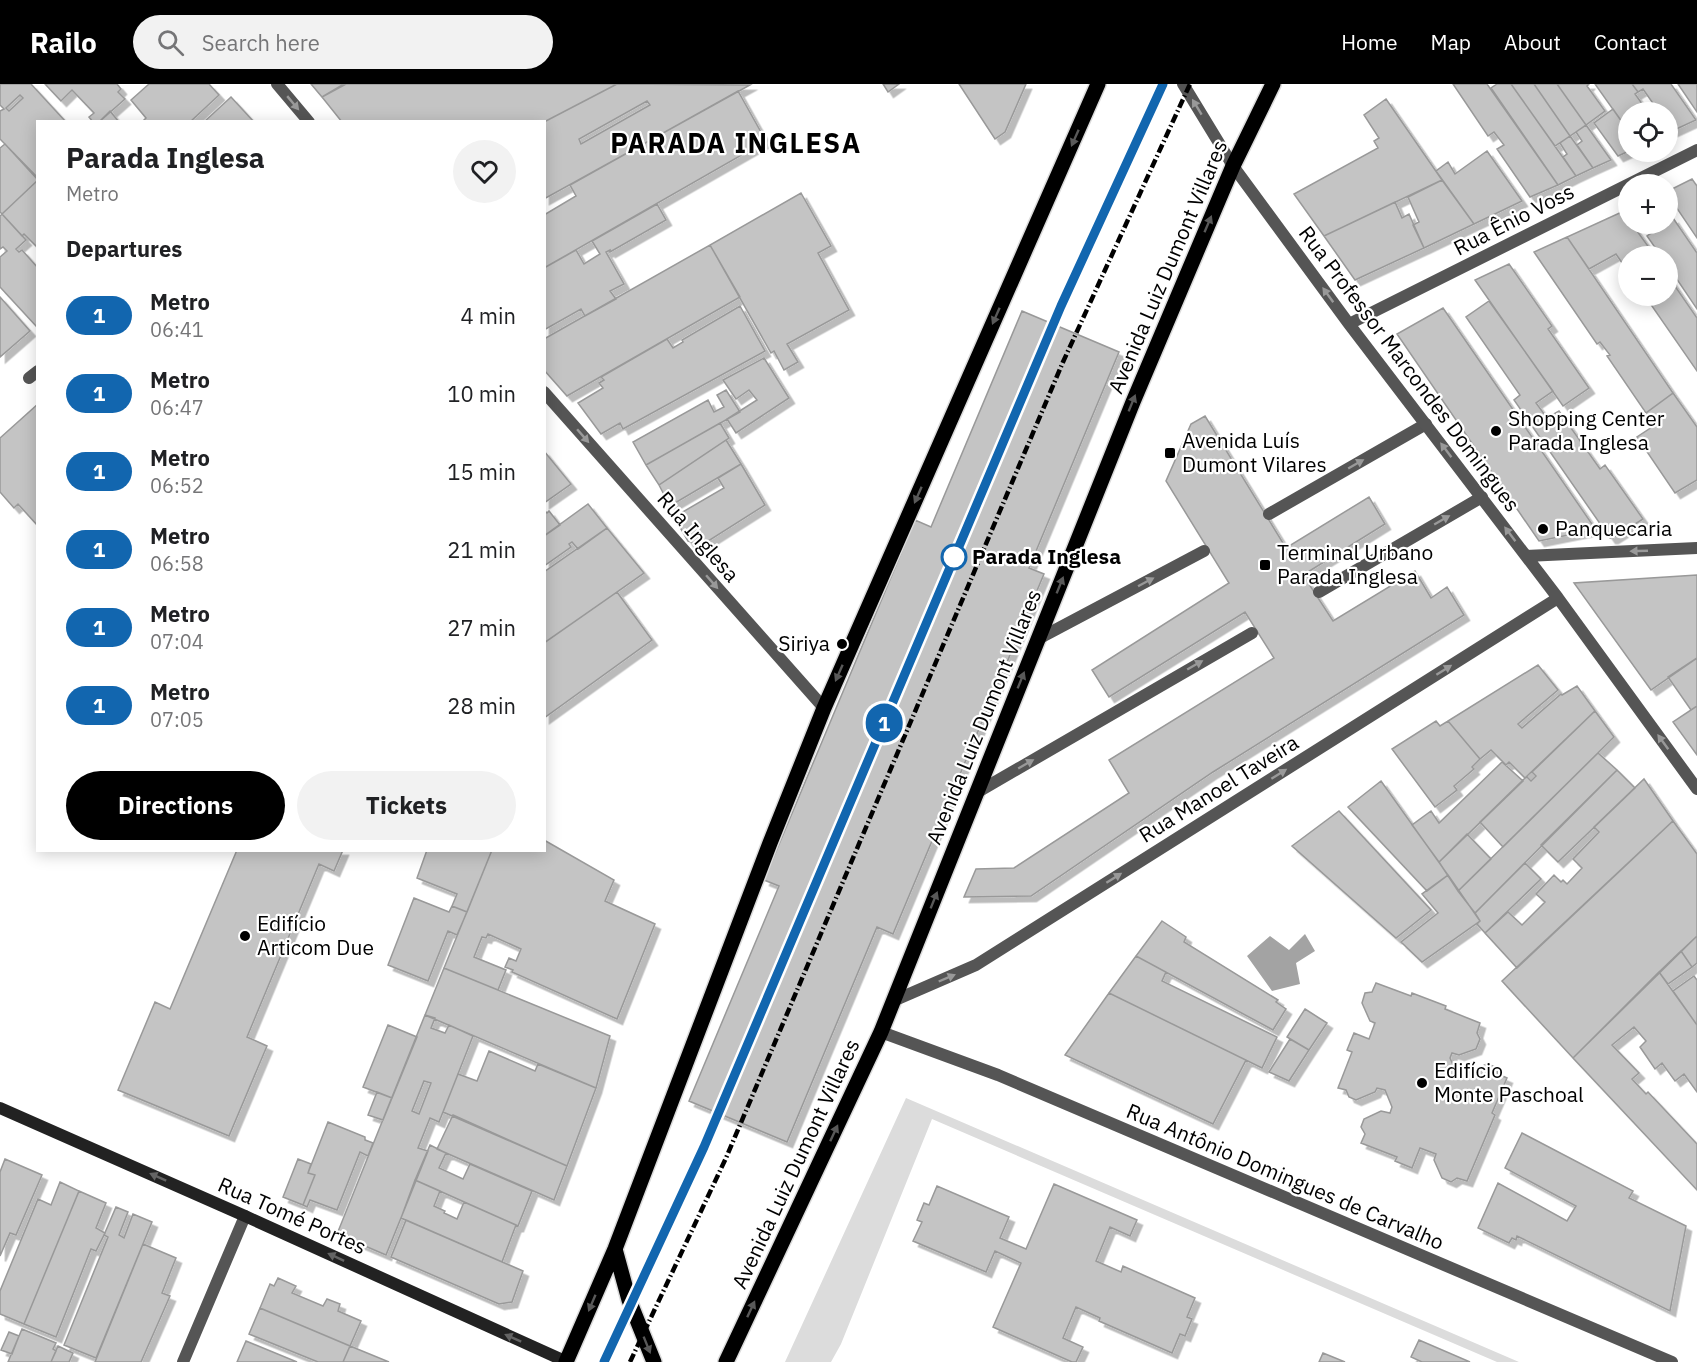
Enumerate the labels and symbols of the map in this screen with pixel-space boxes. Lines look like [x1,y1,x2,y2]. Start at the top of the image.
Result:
one-way arrow [286,95,299,110]
one-way arrow [1191,99,1202,115]
district label: PARADA INGLESA [610,125,862,160]
one-way arrow [1070,129,1079,146]
street label: Avenida Luiz Dumont Villares [1101,136,1233,398]
street label: Rua Ênio Voss [1448,177,1579,262]
one-way arrow [1203,214,1213,232]
street label: Rua Professor Marcondes Domingues [1293,220,1527,517]
one-way arrow [1322,288,1334,303]
one-way arrow [991,307,1000,325]
one-way arrow [1127,394,1137,412]
place label: Shopping Center Parada Inglesa [1508,404,1665,456]
marker: Shopping Center Parada Inglesa [1489,424,1503,438]
place label: Avenida Luís Dumont Vilares [1182,426,1327,478]
one-way arrow [576,428,589,443]
one-way arrow [1440,442,1453,458]
marker: Avenida Luís Dumont Vilares [1163,446,1177,460]
one-way arrow [1348,459,1365,469]
street label: Rua Inglesa [652,485,746,588]
one-way arrow [913,486,922,503]
place label: Panquecaria [1555,514,1672,542]
one-way arrow [1434,515,1451,525]
marker: Panquecaria [1536,522,1550,536]
one-way arrow [1504,527,1516,543]
place label: Terminal Urbano Parada Inglesa [1277,538,1433,590]
place label: Parada Inglesa [972,542,1121,570]
marker: Parada Inglesa [941,544,967,570]
one-way arrow [1629,547,1648,556]
marker: Terminal Urbano Parada Inglesa [1258,558,1272,572]
one-way arrow [705,574,718,589]
one-way arrow [1055,575,1065,593]
one-way arrow [1137,577,1154,587]
street label: Avenida Luiz Dumont Villares [919,585,1047,848]
place label: Siriya [778,629,830,657]
marker: Siriya [835,637,849,651]
one-way arrow [1187,660,1203,671]
one-way arrow [1436,664,1452,675]
one-way arrow [835,665,844,682]
one-way arrow [1017,671,1027,689]
line badge: 1 [864,704,904,742]
street label: Rua Manoel Taveira [1133,728,1304,849]
one-way arrow [1657,735,1669,751]
one-way arrow [1018,758,1034,769]
one-way arrow [1271,769,1287,780]
one-way arrow [1106,873,1123,884]
one-way arrow [929,891,939,909]
place label: Edifício Articom Due [257,909,374,961]
marker: Edifício Articom Due [238,929,252,943]
one-way arrow [939,973,957,983]
street label: Avenida Luiz Dumont Villares [725,1034,865,1293]
place label: Edifício Monte Paschoal [1434,1056,1584,1108]
marker: Edifício Monte Paschoal [1415,1076,1429,1090]
street label: Rua Antônio Domingues de Carvalho [1122,1096,1448,1256]
one-way arrow [829,1124,838,1141]
street label: Rua Tomé Portes [214,1170,371,1260]
one-way arrow [149,1173,166,1182]
one-way arrow [327,1252,344,1261]
one-way arrow [587,1295,597,1313]
one-way arrow [746,1301,755,1318]
one-way arrow [505,1333,522,1342]
one-way arrow [642,1336,652,1354]

